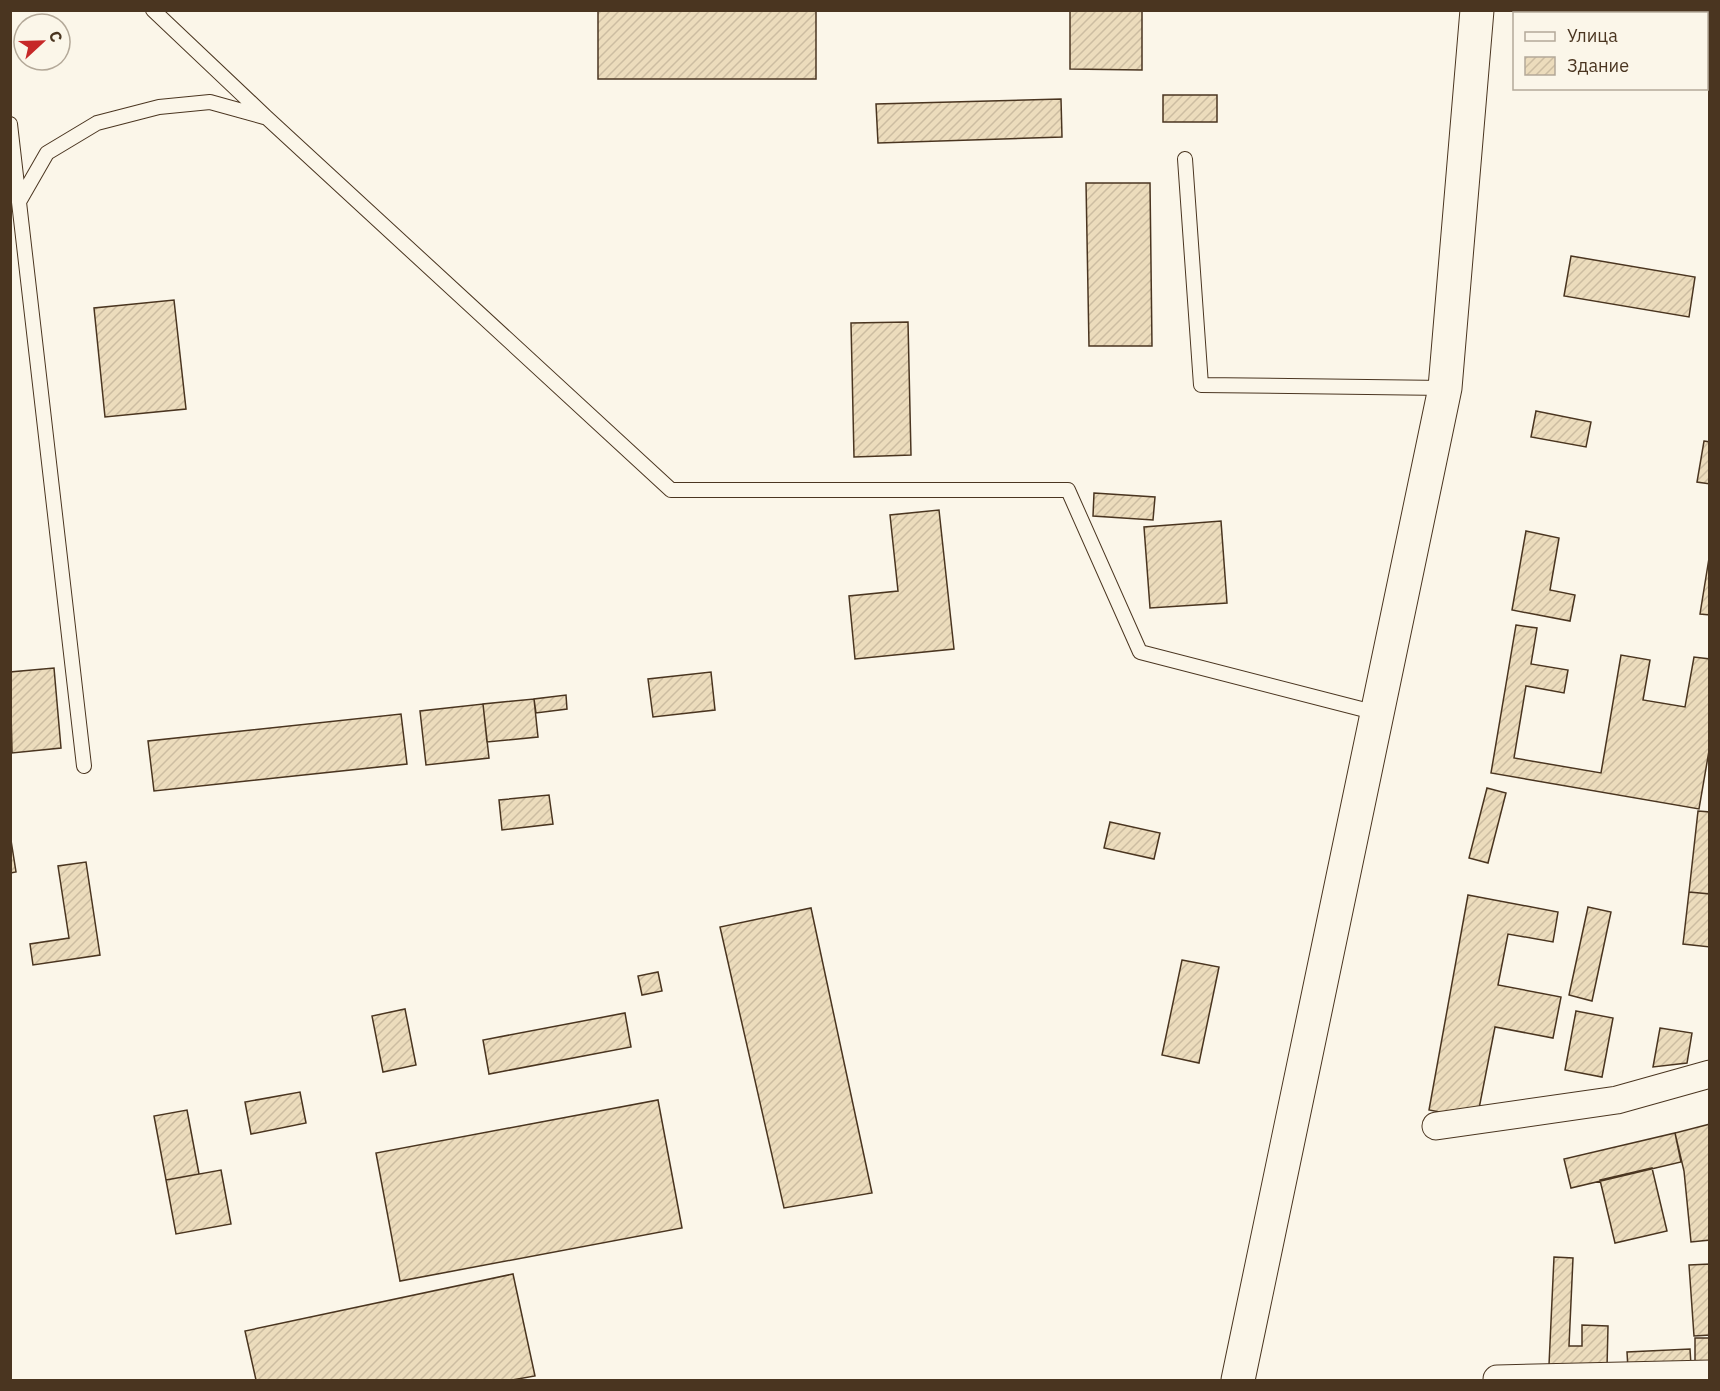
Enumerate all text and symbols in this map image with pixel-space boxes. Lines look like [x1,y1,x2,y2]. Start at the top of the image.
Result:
north arrow [12,12,72,72]
legend [1513,12,1708,90]
text: Улица [1567,24,1618,47]
text: С [45,28,67,45]
text: Здание [1567,54,1629,77]

